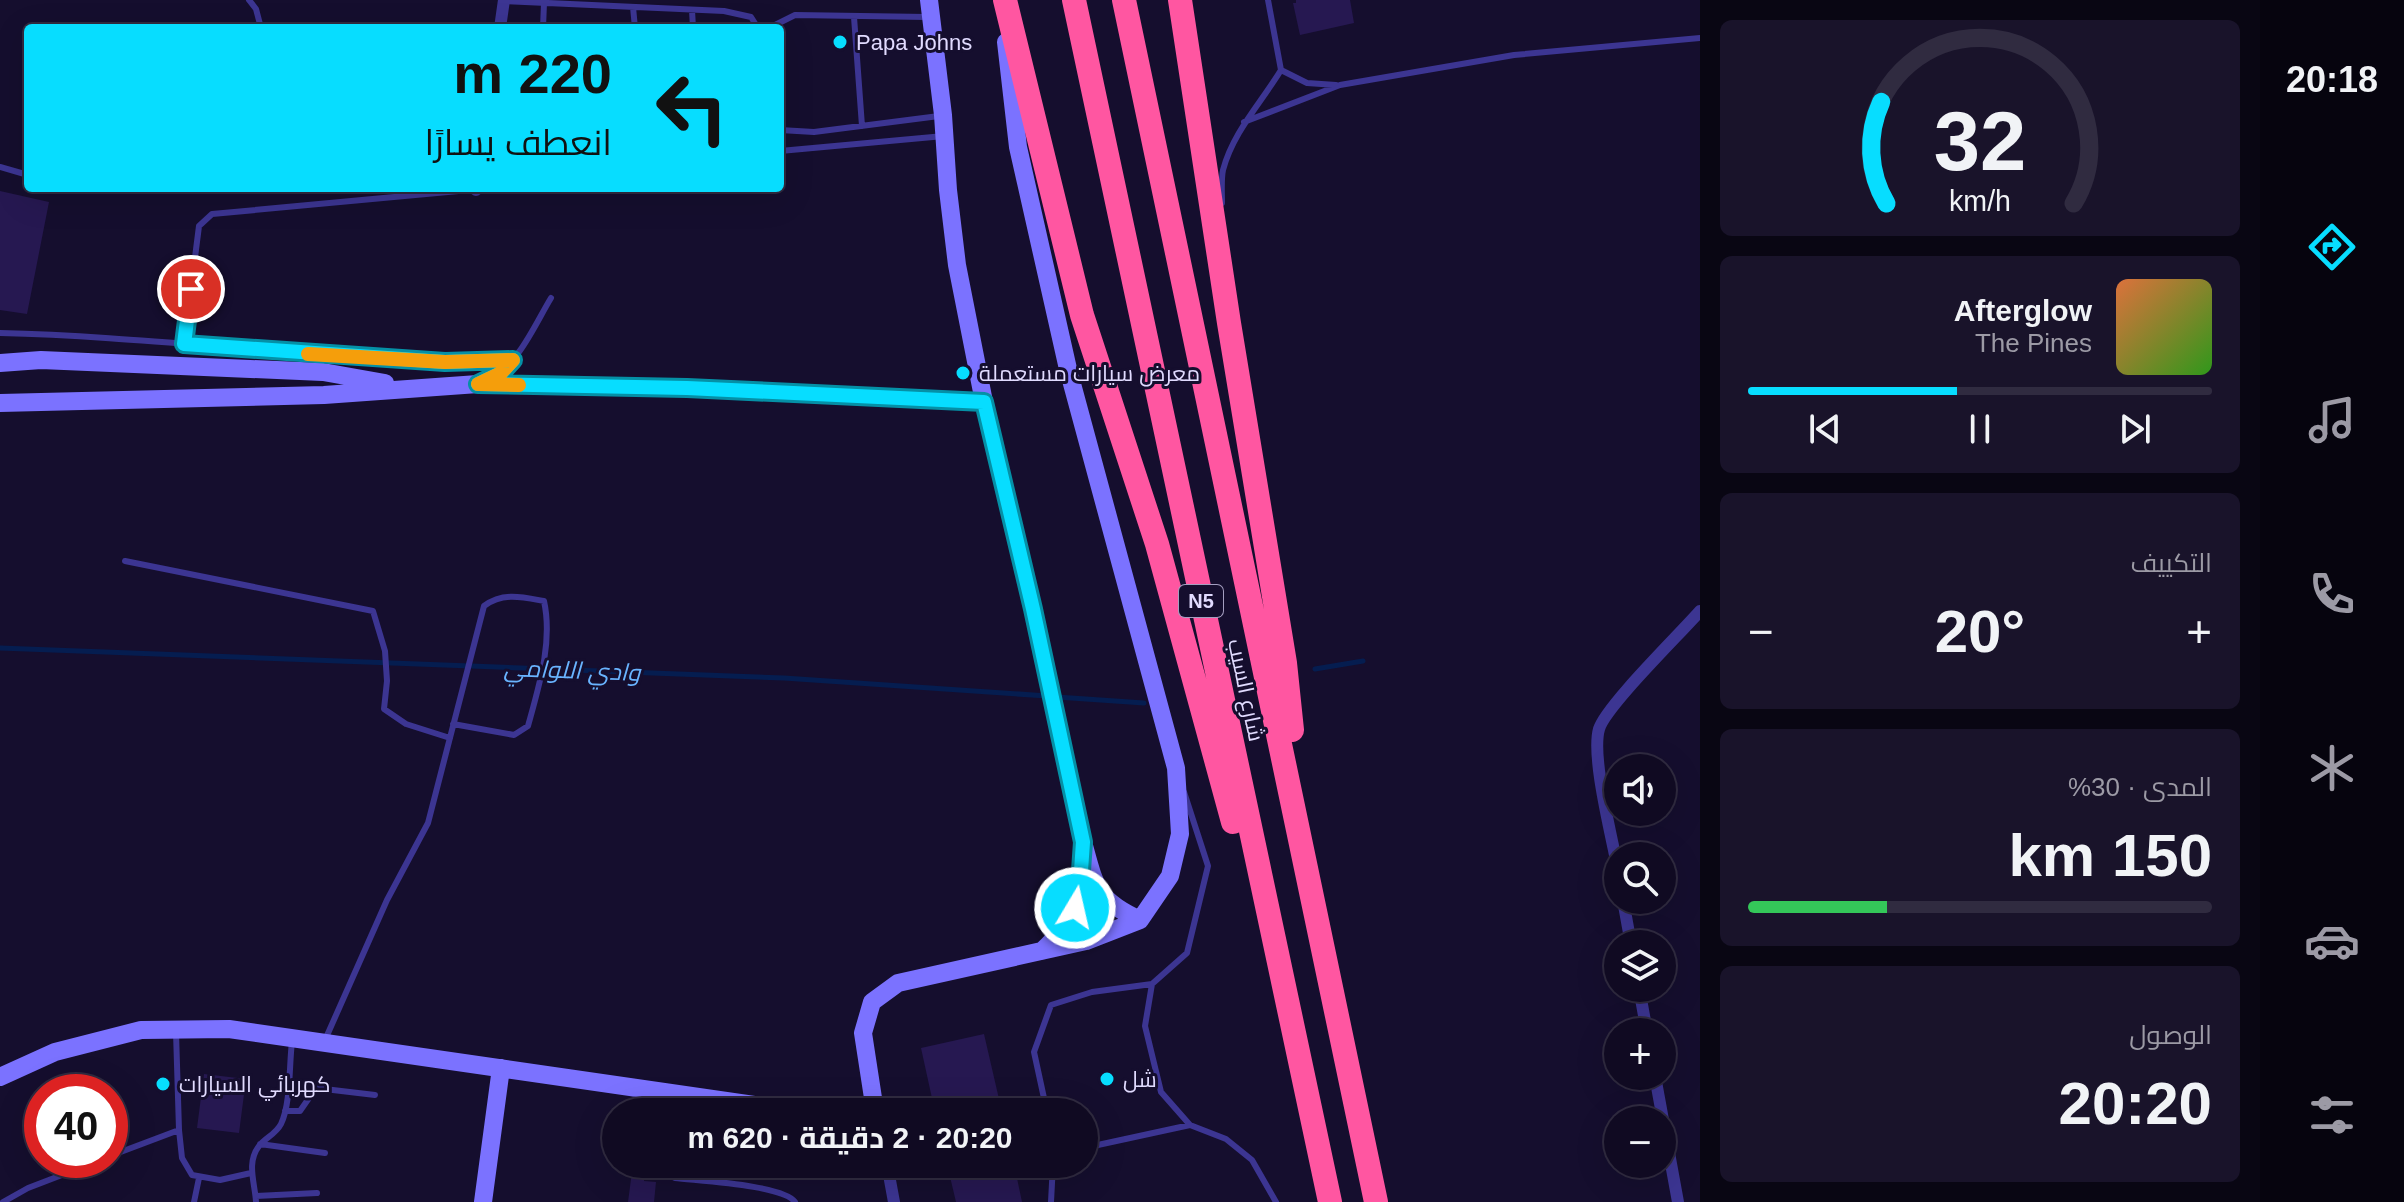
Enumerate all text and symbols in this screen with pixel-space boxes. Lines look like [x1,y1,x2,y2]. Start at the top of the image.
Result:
place label: Papa Johns [856,30,972,55]
marker: Papa Johns [831,33,849,51]
text: 220 m [453,42,612,105]
icon: left [640,56,744,160]
text: 20:18 [2286,59,2378,100]
text: 32 [1934,95,2026,188]
text: انعطف يسارًا [425,122,612,163]
text: km/h [1949,185,2011,217]
icon: directions [2304,219,2360,275]
pin [157,255,225,323]
icon: arrive [169,267,213,311]
text: Afterglow [1954,294,2092,327]
text: The Pines [1975,328,2092,358]
place label: معرض سيارات مستعملة [979,361,1200,387]
marker: معرض سيارات مستعملة [954,364,972,382]
icon: music [2304,392,2360,448]
icon: previous [1803,407,1847,451]
icon: pause [1958,407,2002,451]
icon: next [2113,407,2157,451]
text: التكييف [2130,548,2212,578]
icon: phone [2304,566,2360,622]
road number: N5 [1179,585,1223,617]
text: 20° [1935,598,2025,665]
text: − [1748,607,1774,656]
text: + [2186,607,2212,656]
street label: شارع السيب [1221,637,1269,744]
water label: وادي اللوامي [503,654,643,692]
icon: climate [2304,740,2360,796]
map controls [1604,754,1676,1178]
button: sound [1604,754,1676,826]
text: المدى · 30% [2068,772,2212,802]
text: 150 km [2009,822,2212,889]
button: search [1604,842,1676,914]
position arrow [1033,866,1117,950]
icon: car [2304,913,2360,969]
button: layers [1604,930,1676,1002]
button: + [1604,1018,1676,1090]
text: الوصول [2129,1020,2212,1050]
place label: شل [1123,1067,1157,1093]
marker: شل [1098,1070,1116,1088]
text: 20:20 [2059,1070,2212,1137]
place label: كهربائي السيارات [179,1072,331,1101]
speed limit sign: 40 [24,1074,128,1178]
marker: كهربائي السيارات [154,1075,172,1093]
icon: filters [2304,1087,2360,1143]
button: − [1604,1106,1676,1178]
text: 20:20 · 2 دقيقة · 620 m [688,1121,1013,1154]

